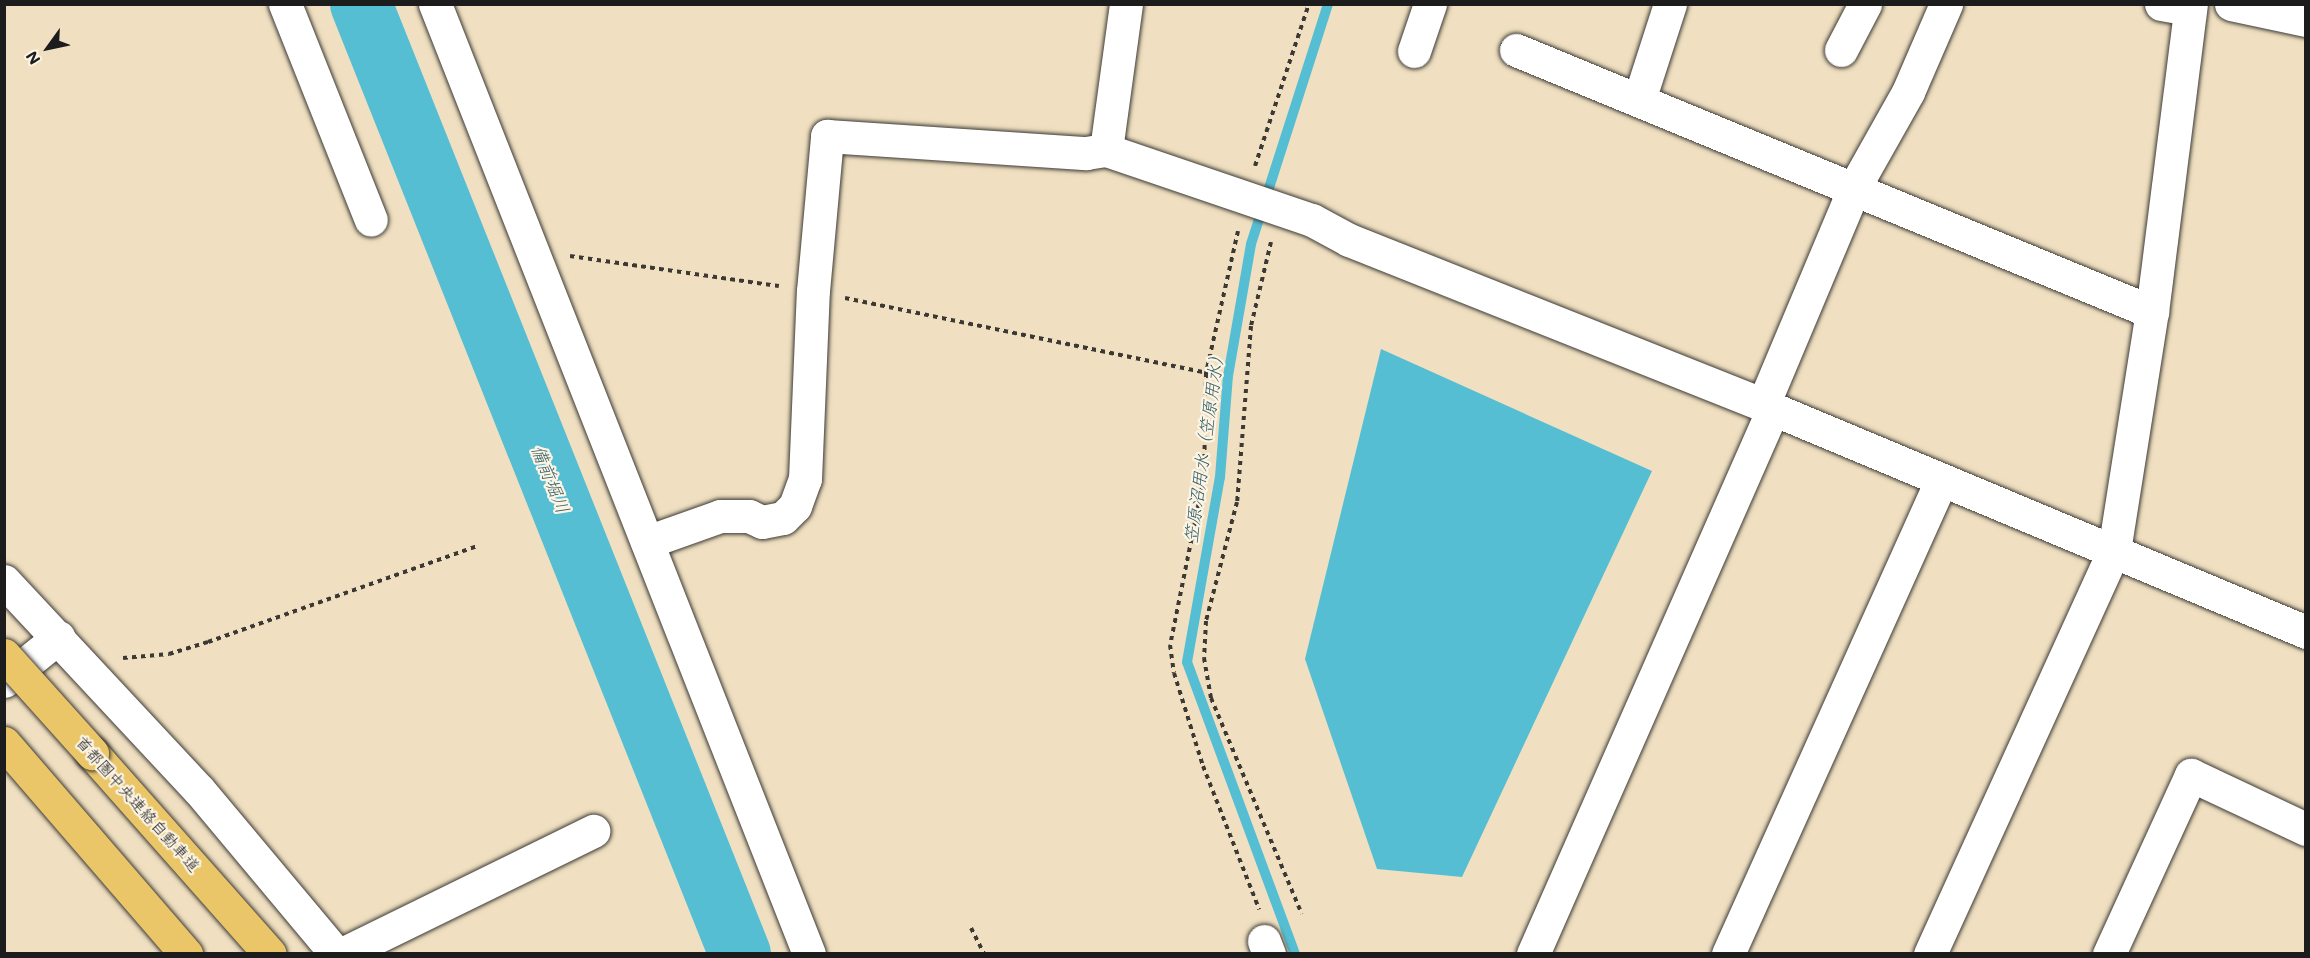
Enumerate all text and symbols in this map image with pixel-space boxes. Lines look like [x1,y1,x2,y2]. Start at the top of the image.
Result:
north arrow [18,18,78,78]
text: N [20,47,45,69]
water label: 笠原沼用水（笠原用水） [1180,345,1228,545]
water label: 備前堀川 [528,442,574,516]
street label: 首都圏中央連絡自動車道 [72,732,204,876]

